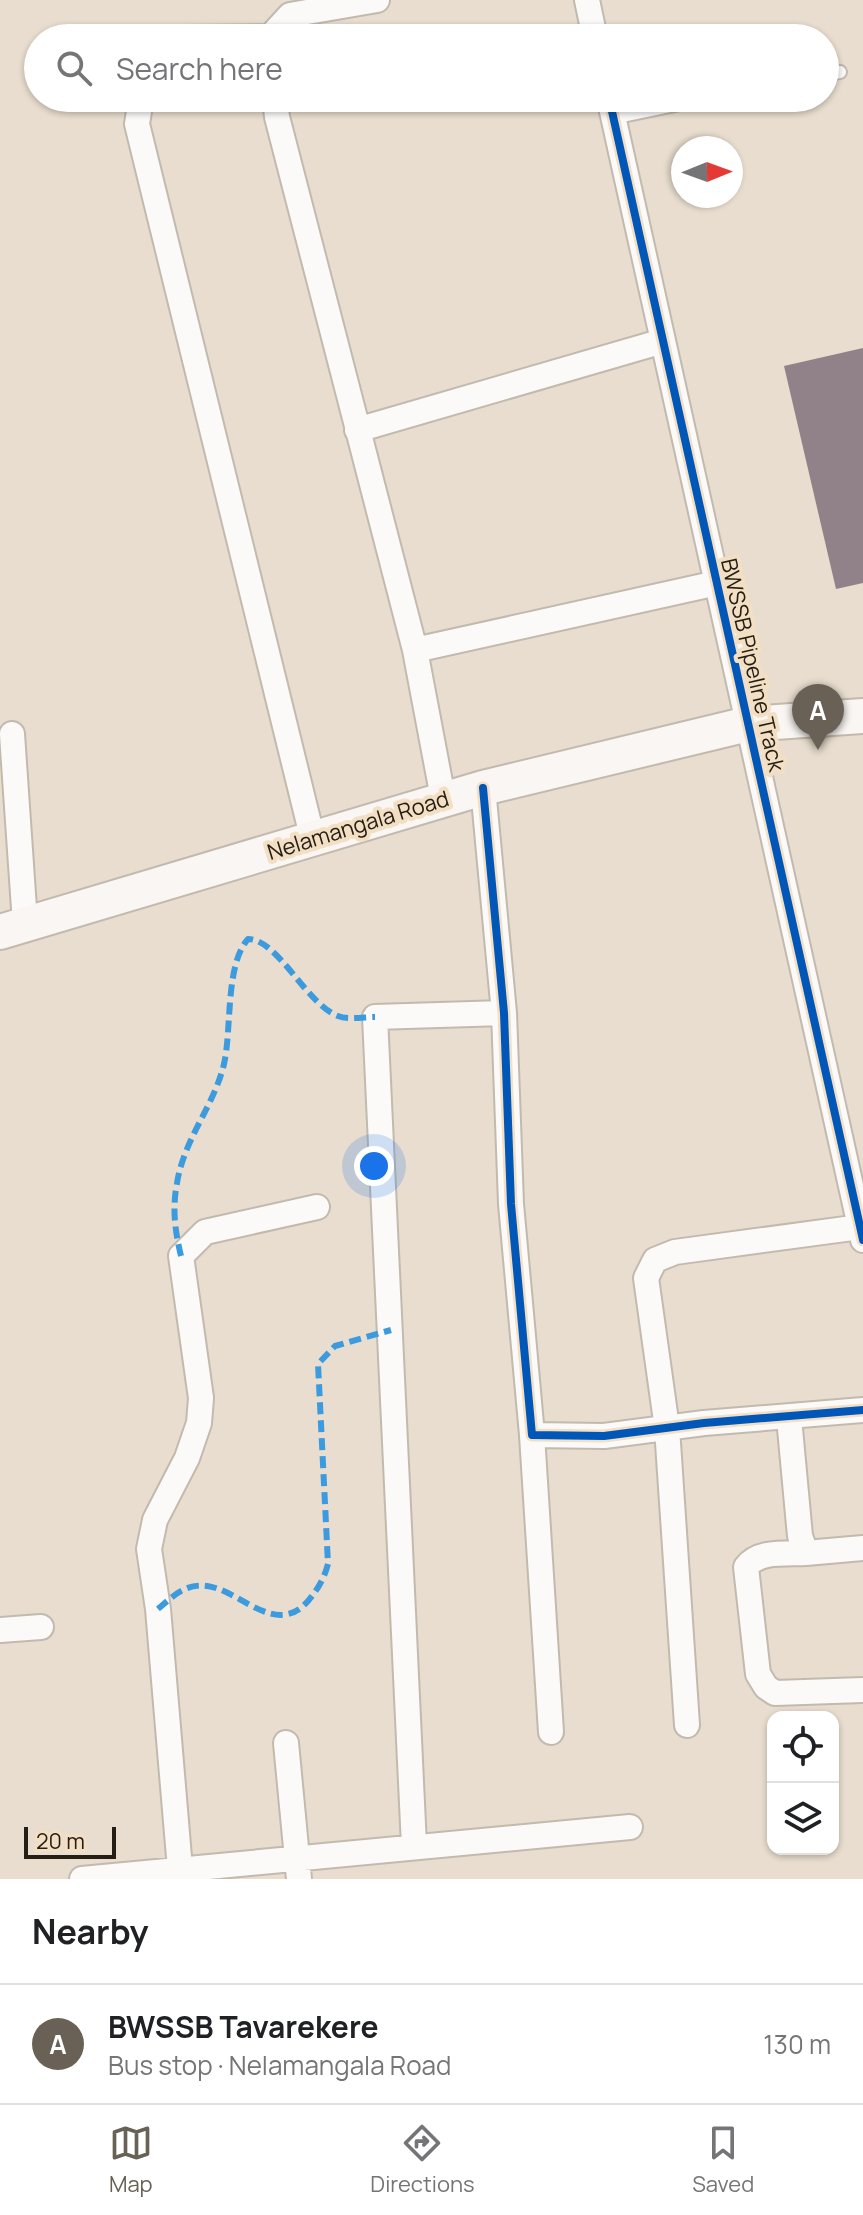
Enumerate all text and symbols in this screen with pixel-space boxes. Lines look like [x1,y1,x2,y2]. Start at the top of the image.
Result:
search box [24,24,839,112]
icon: search [52,46,96,90]
text: Search here [116,48,283,89]
north arrow [671,136,743,208]
street label: BWSSB Pipeline Track [714,555,792,776]
pin: A [792,684,844,750]
street label: Nelamangala Road [264,783,452,867]
your location [354,1146,394,1186]
map controls [767,1711,839,1855]
button: locate [767,1711,839,1783]
button: layers [767,1783,839,1855]
scale bar [24,1823,116,1859]
text: 20 m [36,1826,85,1856]
text: Nearby [32,1908,148,1954]
text: BWSSB Tavarekere [108,2006,379,2047]
text: A [49,2026,67,2062]
text: 130 m [763,2026,831,2062]
text: Bus stop · Nelamangala Road [108,2047,451,2083]
tab: Map [109,2121,153,2199]
tab: Directions [370,2121,475,2199]
tab: Saved [692,2121,754,2199]

